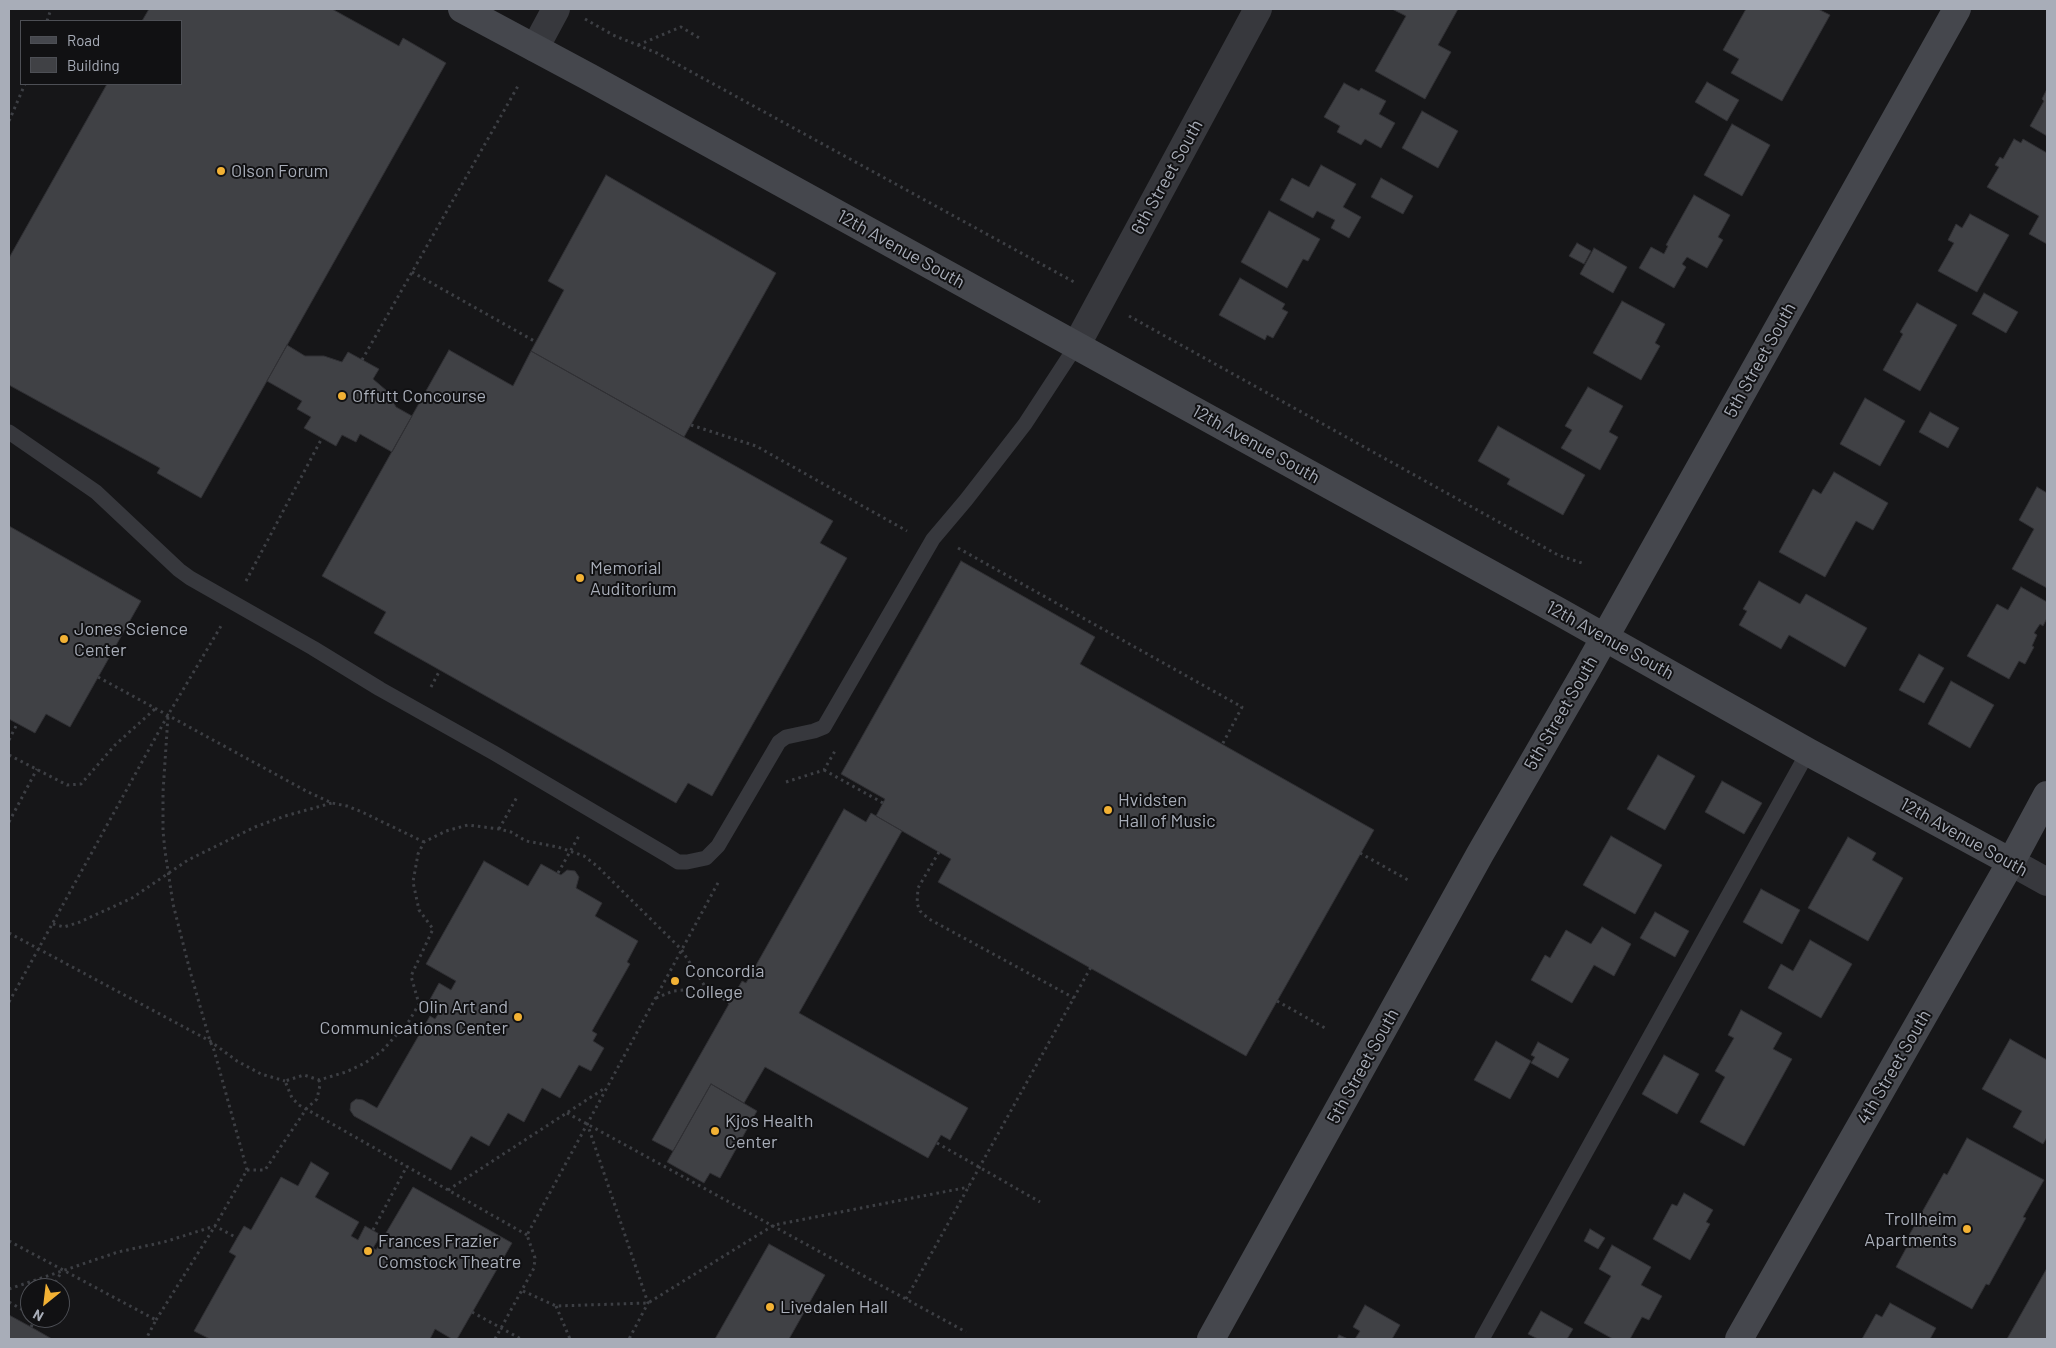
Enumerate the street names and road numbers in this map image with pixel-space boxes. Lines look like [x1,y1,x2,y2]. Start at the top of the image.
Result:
street label: 6th Street South [1127,116,1207,238]
street label: 12th Avenue South [833,205,969,293]
street label: 5th Street South [1720,299,1800,421]
street label: 12th Avenue South [1188,400,1324,488]
street label: 12th Avenue South [1542,596,1678,684]
street label: 5th Street South [1520,652,1602,774]
street label: 12th Avenue South [1896,793,2032,881]
street label: 5th Street South [1323,1005,1403,1127]
street label: 4th Street South [1852,1006,1936,1128]

